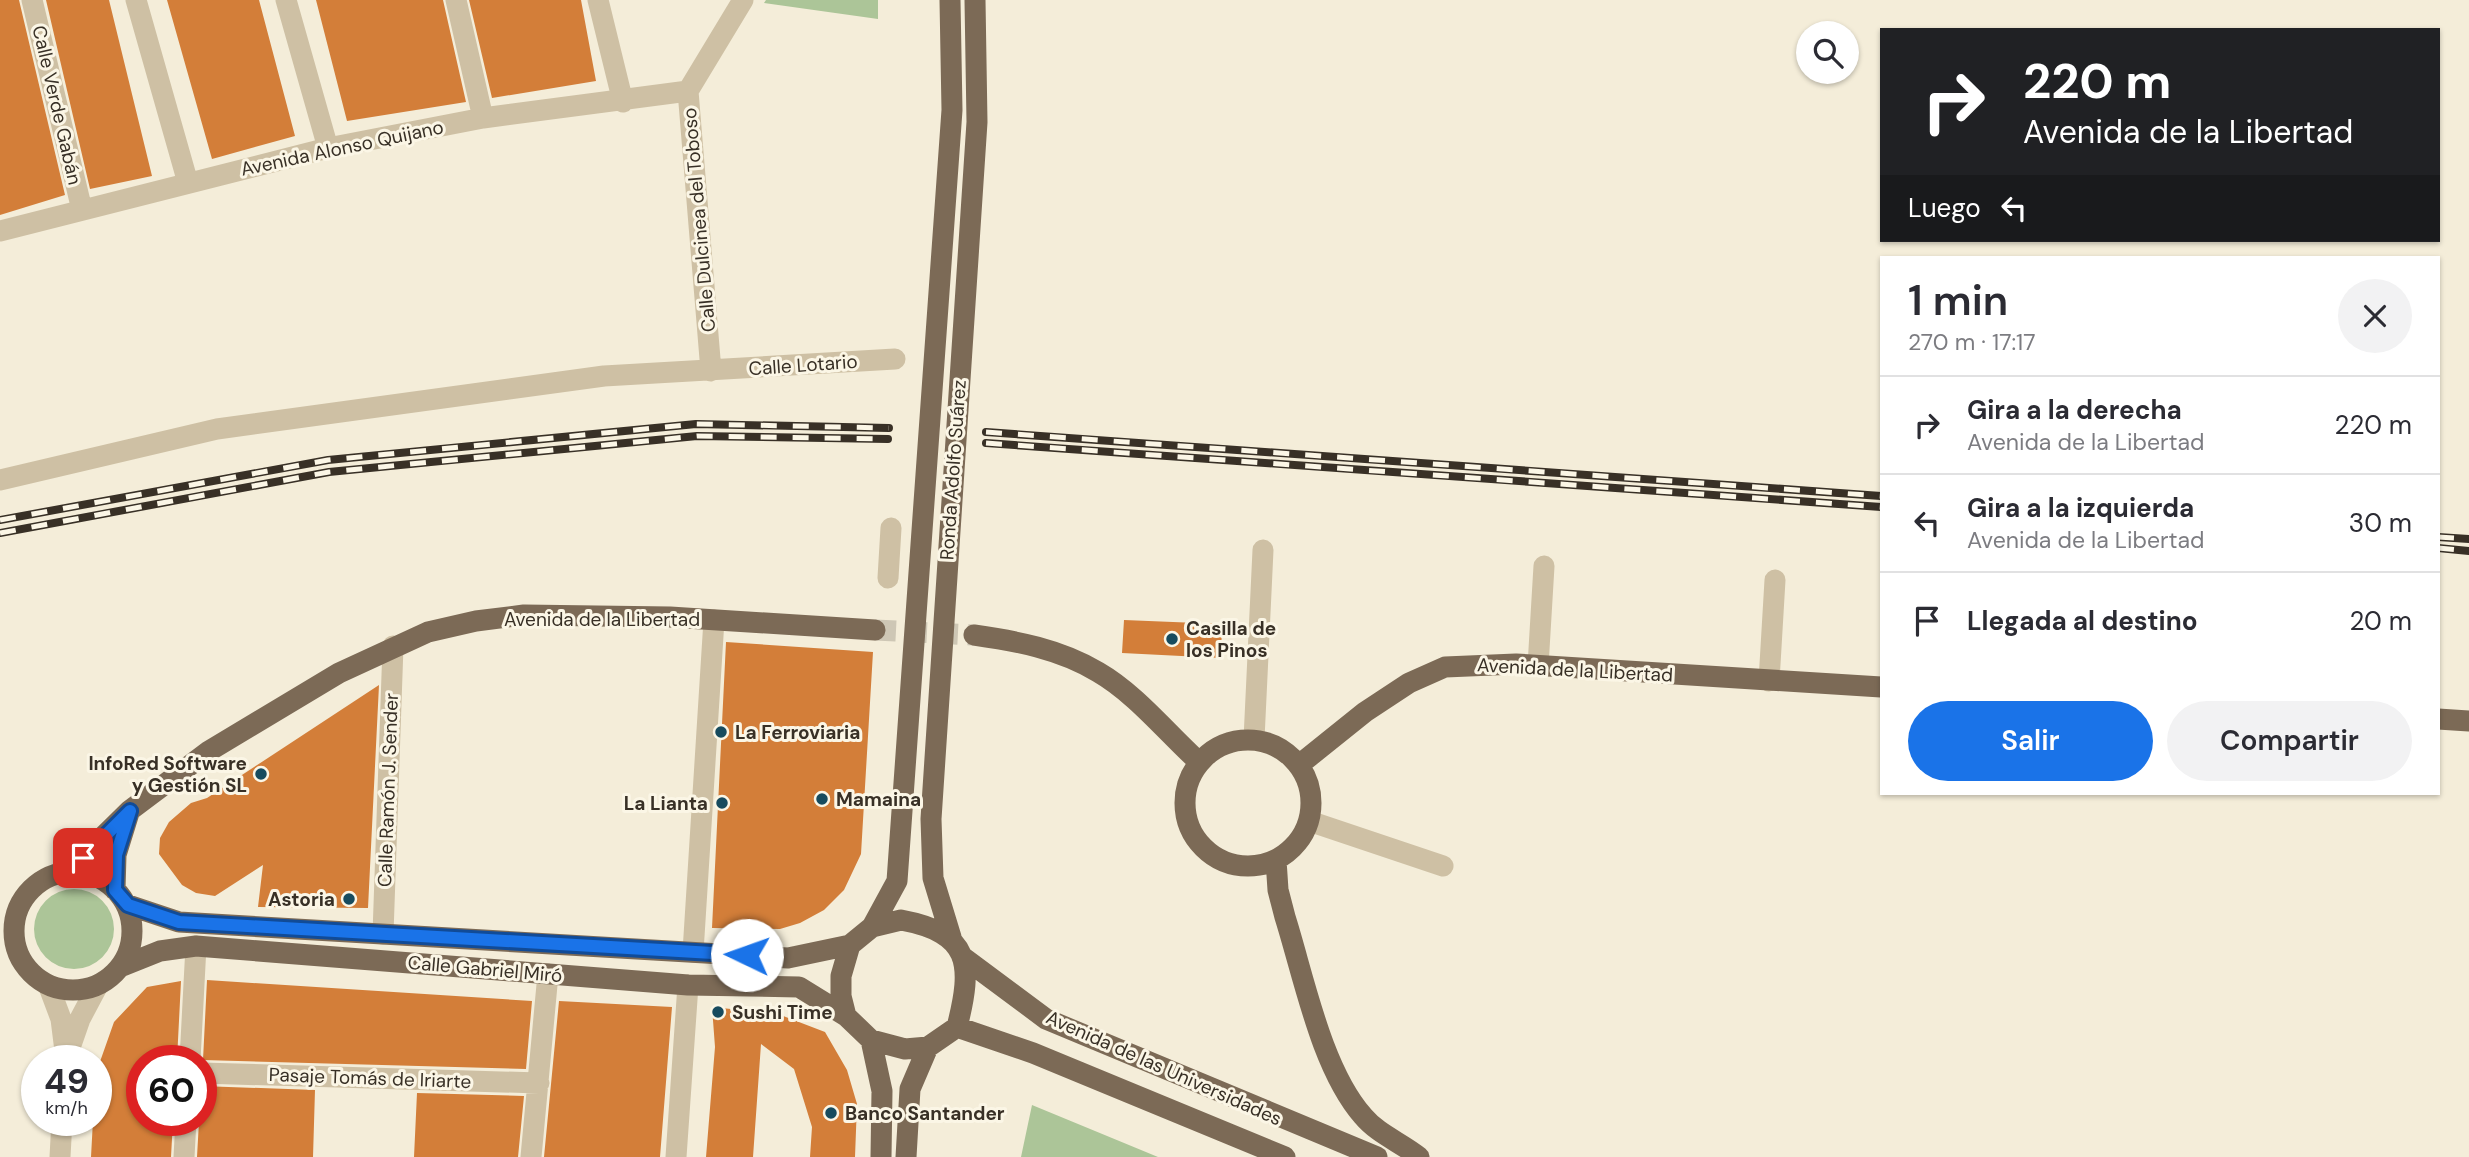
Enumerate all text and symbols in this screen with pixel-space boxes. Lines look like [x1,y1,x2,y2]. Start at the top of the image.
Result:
map controls [1796,21,1859,84]
button: search [1796,21,1859,84]
street label: Calle Verde Gabán [27,23,87,187]
text: 220 m [2023,49,2171,113]
icon: right [1908,56,1999,147]
street label: Calle Dulcinea del Toboso [677,107,721,333]
text: Avenida de la Libertad [2023,111,2353,153]
street label: Avenida Alonso Quijano [238,114,446,182]
icon: left [1995,189,2033,227]
text: Luego [1908,191,1981,225]
text: 1 min [1908,273,2008,328]
button: close [2338,279,2412,353]
text: 270 m · 17:17 [1908,327,2036,357]
street label: Calle Lotario [748,349,858,381]
street label: Ronda Adolfo Suárez [934,379,972,561]
text: Gira a la derecha [1967,393,2182,427]
icon: right [1908,406,1946,444]
text: 220 m [2334,408,2412,442]
text: Avenida de la Libertad [1967,427,2204,457]
text: Gira a la izquierda [1967,491,2194,525]
icon: left [1908,504,1946,542]
text: 30 m [2349,506,2412,540]
text: Avenida de la Libertad [1967,525,2204,555]
icon: arrive [1908,602,1946,640]
text: Llegada al destino [1967,604,2198,638]
text: 20 m [2349,604,2412,638]
street label: Avenida de la Libertad [504,607,700,632]
place label: Casilla de los Pinos [1186,616,1276,663]
marker: Casilla de los Pinos [1164,631,1180,647]
street label: Avenida de la Libertad [1476,652,1674,688]
street label: Calle Ramón J. Sender [372,693,404,887]
button: Salir [1908,701,2153,781]
button: Compartir [2167,701,2412,781]
place label: La Ferroviaria [735,720,860,745]
marker: La Ferroviaria [713,724,729,740]
place label: InfoRed Software y Gestión SL [88,751,247,798]
marker: InfoRed Software y Gestión SL [253,766,269,782]
place label: Mamaina [836,787,921,812]
place label: La Lianta [624,791,708,816]
marker: Mamaina [814,791,830,807]
marker: La Lianta [714,795,730,811]
pin [53,828,113,888]
icon: arrive [64,839,102,877]
place label: Astoria [268,887,335,912]
marker: Astoria [341,891,357,907]
position arrow [710,918,784,992]
street label: Calle Gabriel Miró [407,950,563,988]
place label: Sushi Time [732,1000,833,1025]
marker: Sushi Time [710,1004,726,1020]
street label: Avenida de las Universidades [1042,1005,1286,1131]
speed limit sign: 60 [126,1045,217,1136]
text: 49 [44,1058,89,1104]
street label: Pasaje Tomás de Iriarte [268,1062,472,1094]
text: km/h [45,1096,88,1120]
place label: Banco Santander [845,1101,1005,1126]
marker: Banco Santander [823,1105,839,1121]

